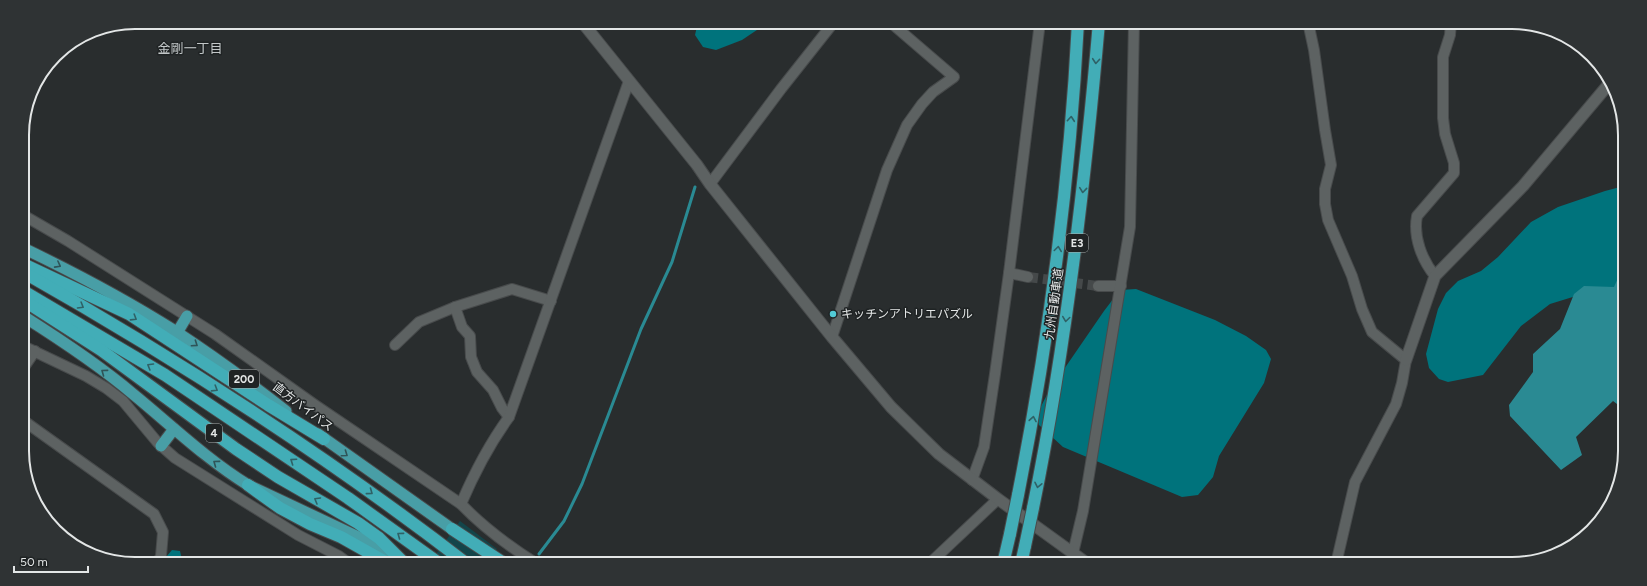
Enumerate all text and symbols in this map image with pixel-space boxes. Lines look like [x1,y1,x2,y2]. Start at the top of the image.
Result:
district label: 金剛一丁目 [157,41,223,56]
one-way arrow [1091,58,1100,64]
one-way arrow [1067,116,1076,122]
one-way arrow [1078,187,1087,193]
road number: E3 [1066,234,1088,252]
one-way arrow [1053,246,1062,252]
one-way arrow [54,261,61,268]
street label: 九州自動車道 [1042,267,1066,341]
one-way arrow [77,301,84,309]
place label: キッチンアトリエパズル [841,307,973,321]
marker: キッチンアトリエパズル [828,309,838,319]
one-way arrow [130,313,137,320]
one-way arrow [1062,316,1071,322]
one-way arrow [191,340,198,347]
one-way arrow [147,363,154,370]
one-way arrow [101,369,108,377]
road number: 200 [229,370,259,388]
street label: 直方バイパス [270,380,336,434]
one-way arrow [211,384,218,392]
one-way arrow [1028,416,1036,422]
road number: 4 [206,424,222,442]
one-way arrow [341,449,348,457]
one-way arrow [290,458,297,466]
one-way arrow [213,461,220,468]
one-way arrow [1034,481,1043,488]
one-way arrow [366,487,373,495]
one-way arrow [314,498,322,505]
one-way arrow [397,533,404,540]
scale bar [14,548,88,574]
text: 50 m [20,555,48,569]

